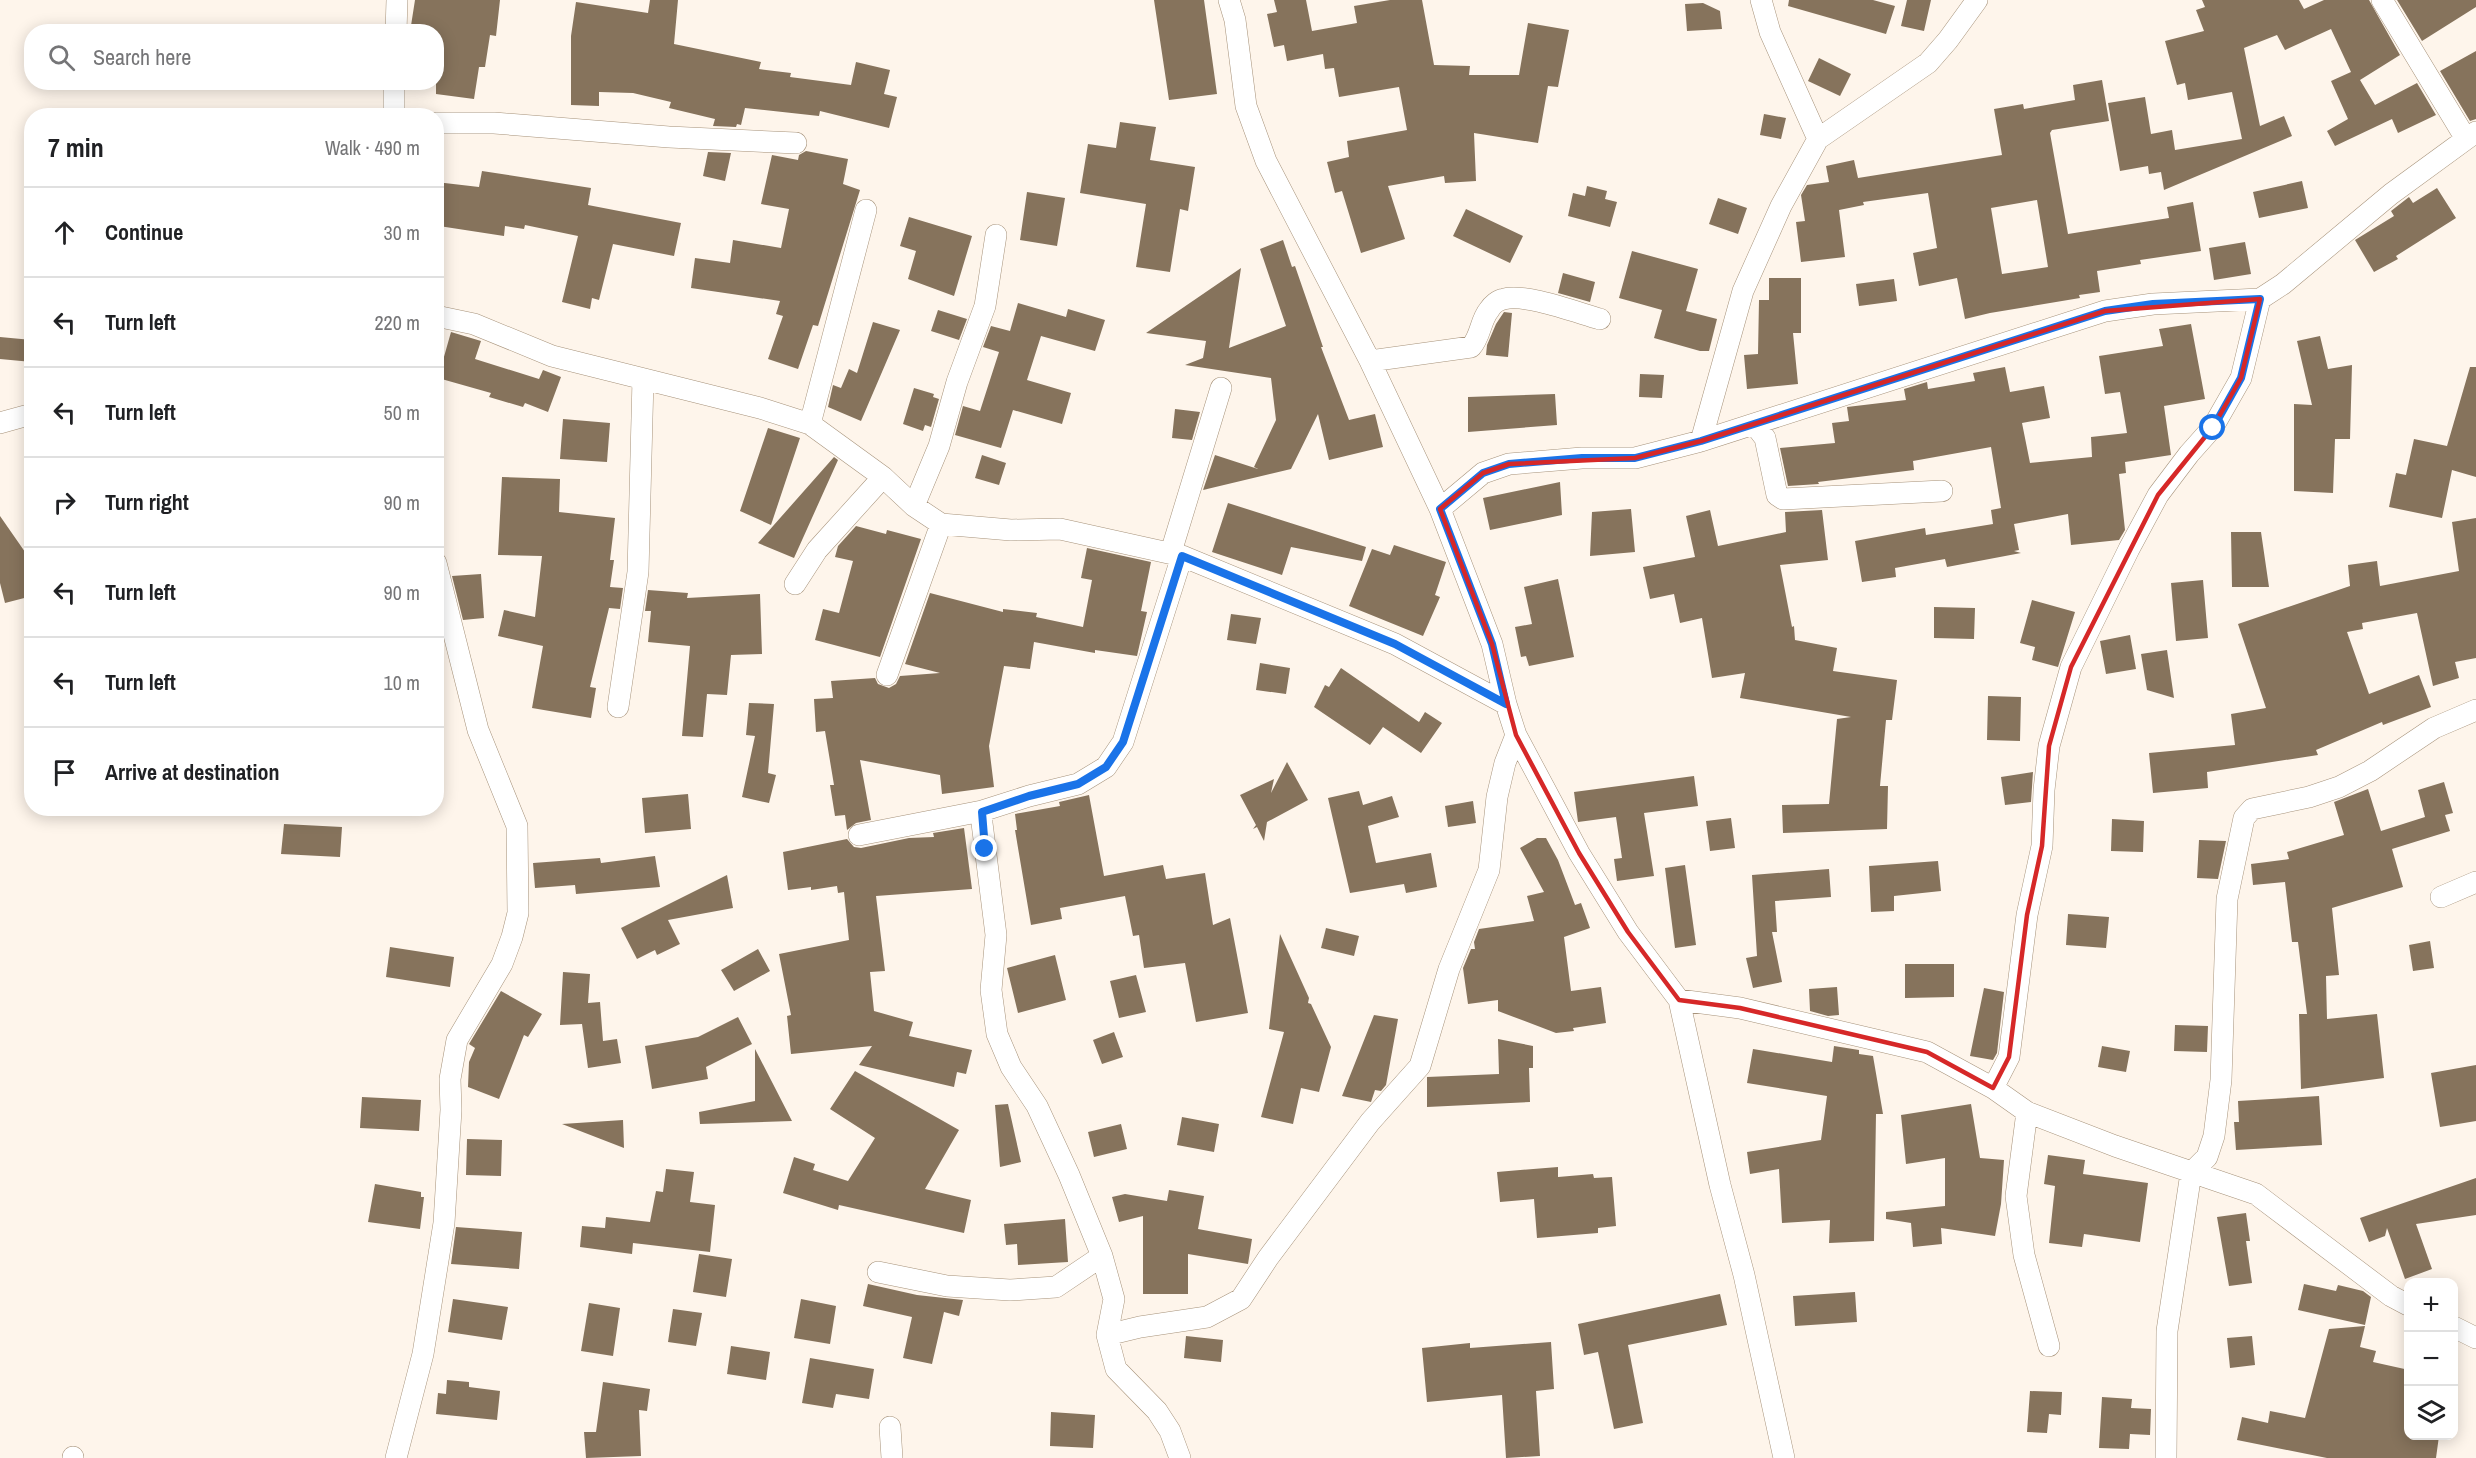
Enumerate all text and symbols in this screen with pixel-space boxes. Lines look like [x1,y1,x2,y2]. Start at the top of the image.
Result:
search box [24,24,444,90]
icon: search [45,41,78,74]
text: Search here [93,42,191,72]
text: 7 min [48,130,104,165]
text: Walk · 490 m [325,134,420,161]
icon: ahead [48,216,81,249]
text: Continue [105,217,183,247]
text: 30 m [384,219,420,246]
icon: left [48,306,81,339]
text: Turn left [105,307,176,337]
text: 220 m [374,309,420,336]
icon: left [48,396,81,429]
text: Turn left [105,397,176,427]
text: 50 m [384,399,420,426]
route start [2199,414,2225,440]
icon: right [48,486,81,519]
text: Turn right [105,487,189,517]
text: 90 m [384,489,420,516]
icon: left [48,576,81,609]
text: Turn left [105,577,176,607]
text: 90 m [384,579,420,606]
icon: left [48,666,81,699]
text: Turn left [105,667,176,697]
text: 10 m [384,669,420,696]
icon: arrive [48,756,81,789]
text: Arrive at destination [105,757,279,787]
route end [971,835,997,861]
map controls [2404,1278,2458,1440]
button: + [2404,1278,2458,1332]
button: − [2404,1332,2458,1386]
button: layers [2404,1386,2458,1440]

